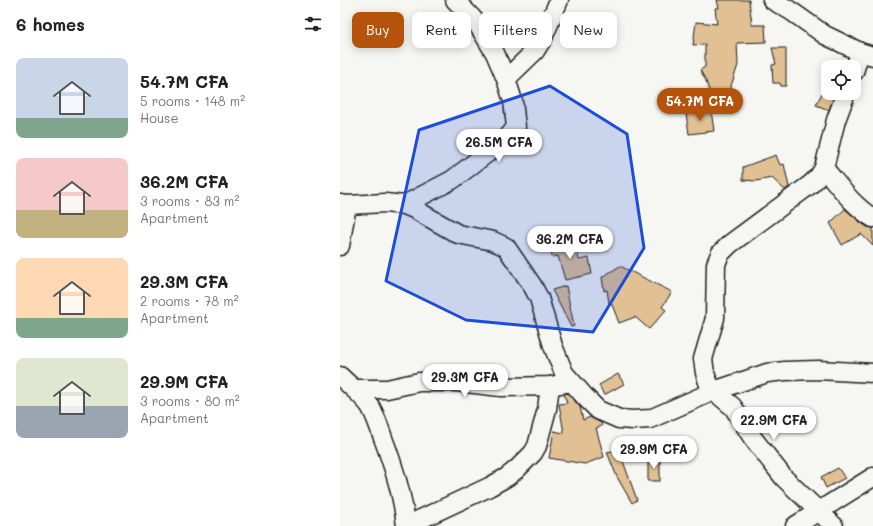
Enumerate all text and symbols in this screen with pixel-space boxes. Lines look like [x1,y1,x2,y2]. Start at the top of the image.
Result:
chip: Buy [352,12,404,48]
chip: Rent [412,12,471,48]
chip: Filters [479,12,552,48]
chip: New [560,12,617,48]
text: 6 homes [16,13,85,35]
icon: filters [302,13,324,35]
map controls [821,60,861,100]
button: locate [821,60,861,100]
text: 54.7M CFA [140,70,229,92]
icon: home [48,74,96,122]
pin: 54.7M CFA [654,88,746,122]
text: 5 rooms · 148 m² [140,92,245,109]
text: 54.7M CFA [666,92,734,109]
text: House [140,109,178,126]
pin: 26.5M CFA [453,129,545,163]
text: 26.5M CFA [465,133,533,150]
text: 36.2M CFA [140,170,229,192]
icon: home [48,174,96,222]
text: 3 rooms · 83 m² [140,192,239,209]
text: Apartment [140,209,209,226]
pin: 36.2M CFA [524,226,616,260]
text: 36.2M CFA [536,230,604,247]
text: 29.3M CFA [140,270,229,292]
icon: home [48,274,96,322]
text: 2 rooms · 78 m² [140,292,239,309]
text: Apartment [140,309,209,326]
pin: 29.3M CFA [419,364,511,398]
text: 29.3M CFA [431,368,499,385]
text: 29.9M CFA [140,370,229,392]
icon: home [48,374,96,422]
text: 3 rooms · 80 m² [140,392,240,409]
pin: 22.9M CFA [728,407,820,441]
text: Apartment [140,409,209,426]
text: 22.9M CFA [740,411,808,428]
pin: 29.9M CFA [608,436,700,470]
text: 29.9M CFA [620,440,688,457]

